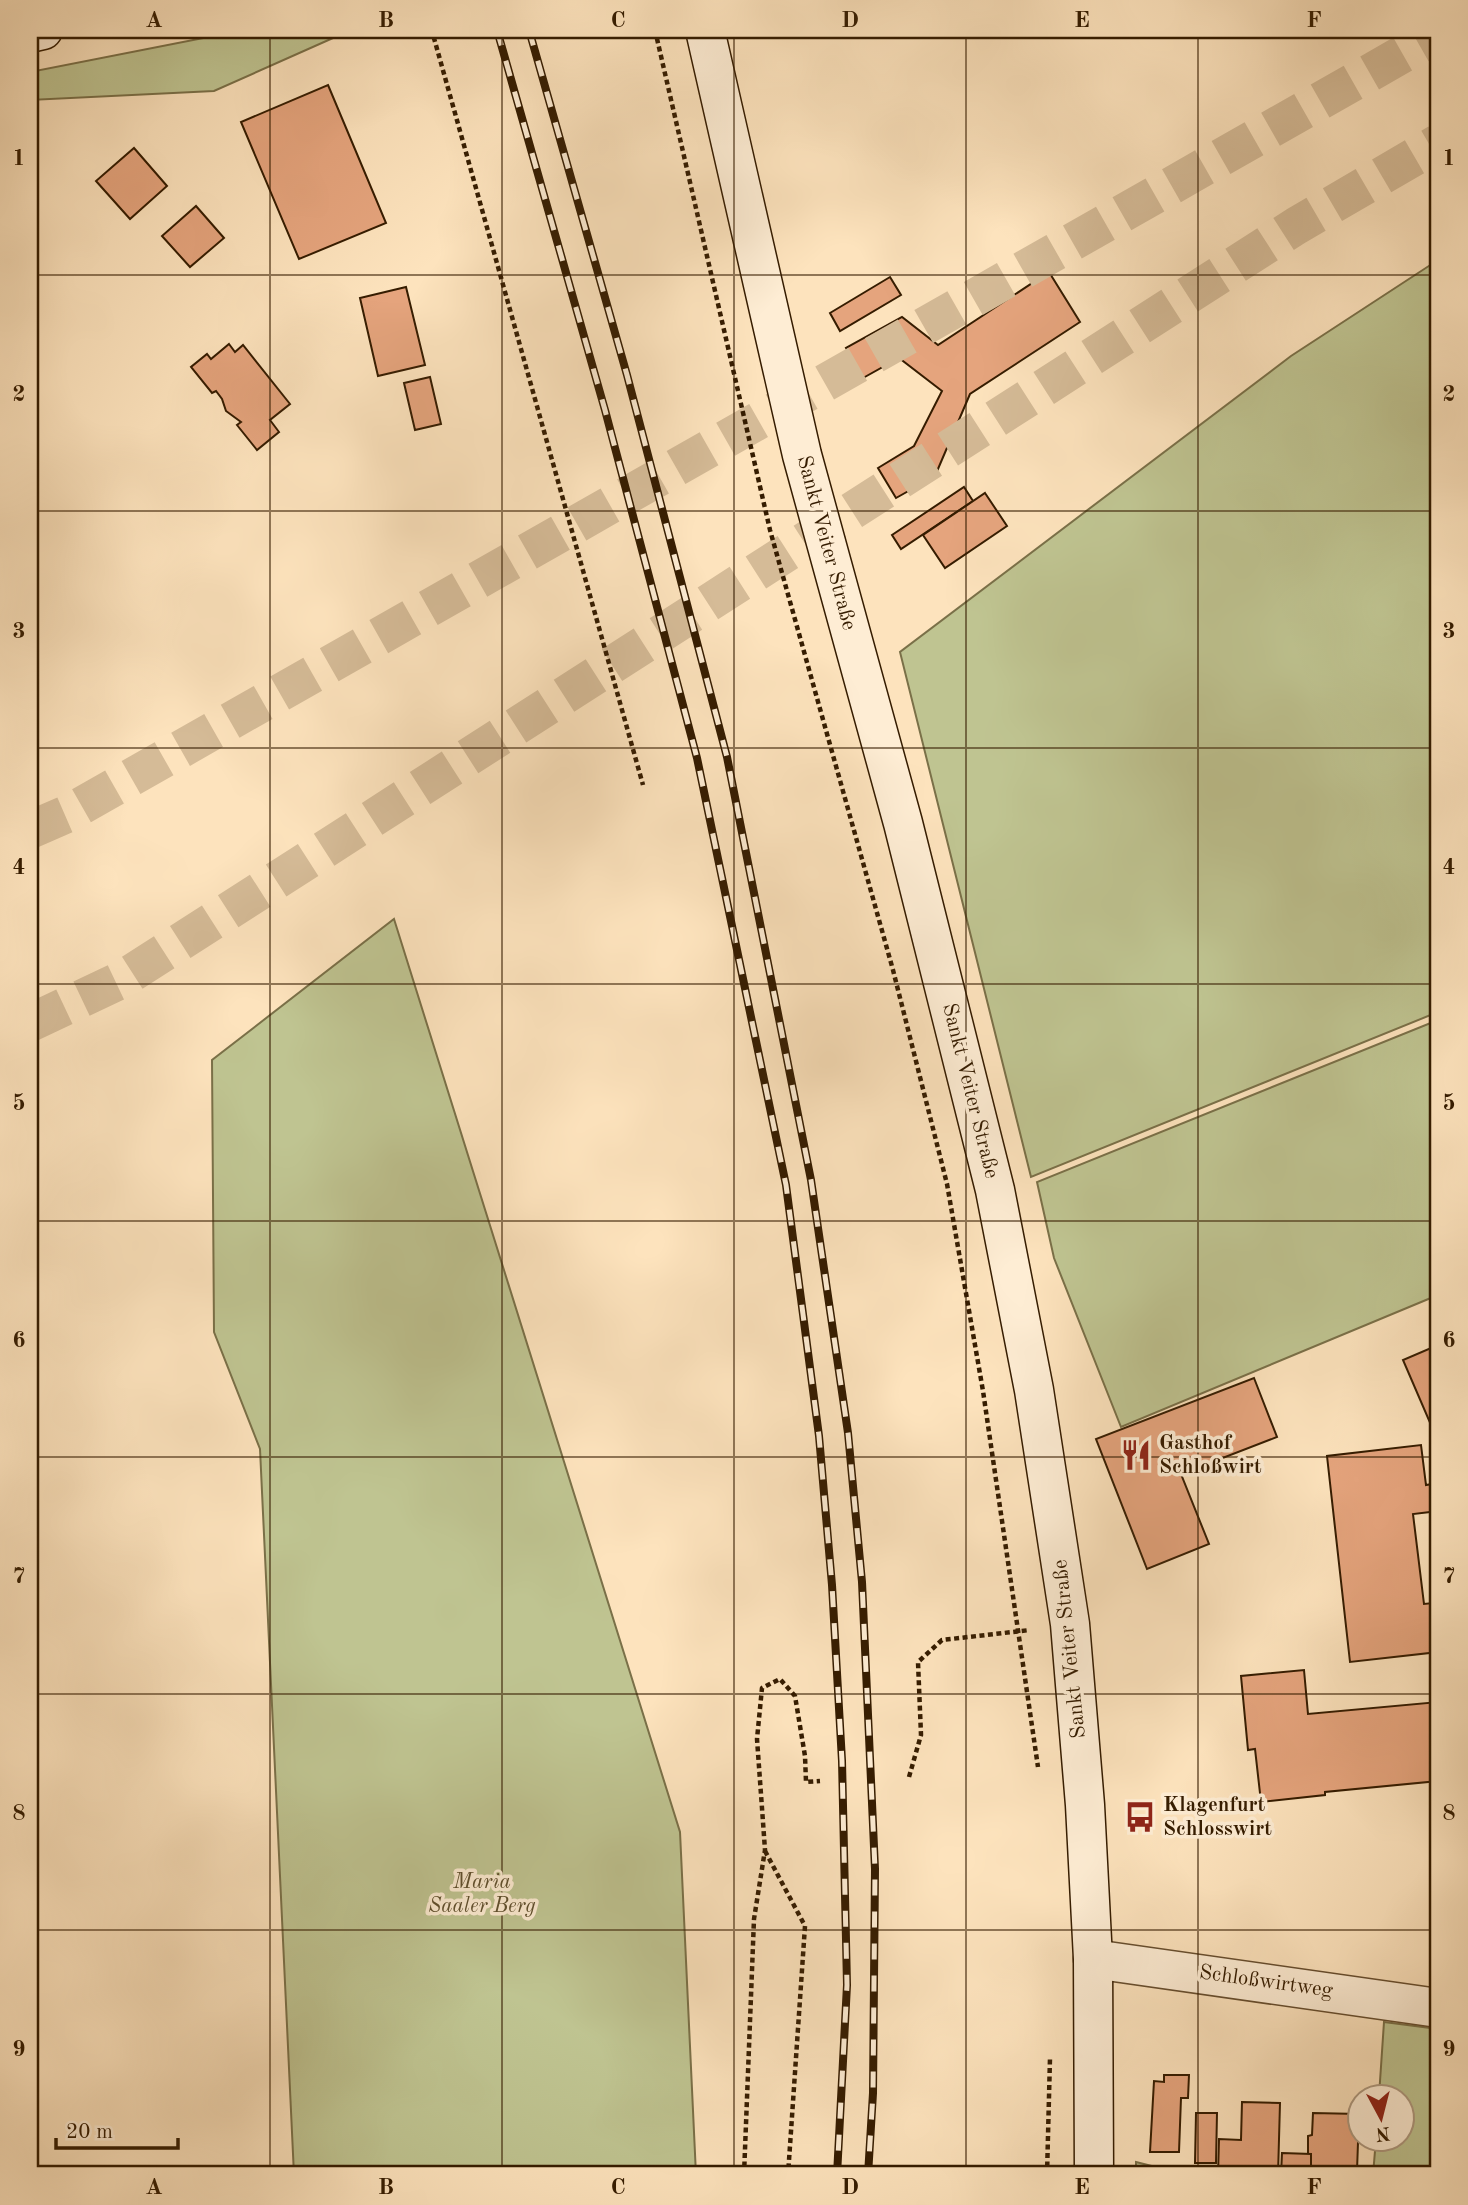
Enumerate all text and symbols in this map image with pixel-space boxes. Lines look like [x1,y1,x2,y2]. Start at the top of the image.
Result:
text: A [145,9,163,32]
text: B [378,9,394,32]
text: C [610,9,626,32]
text: D [841,9,859,32]
text: E [1074,9,1090,32]
text: F [1306,9,1322,32]
text: 1 [12,147,26,170]
text: 1 [1442,147,1456,170]
text: 2 [12,383,26,406]
text: 2 [1442,383,1456,406]
street label: Sankt Veiter Straße [793,453,859,633]
text: 3 [12,620,26,643]
text: 3 [1442,620,1456,643]
text: 4 [12,856,26,879]
text: 4 [1442,856,1456,879]
street label: Sankt Veiter Straße [938,1001,1002,1181]
text: 5 [12,1092,26,1115]
text: 5 [1442,1092,1456,1115]
text: 6 [12,1329,26,1352]
text: 6 [1442,1329,1456,1352]
place label: Gasthof Schloßwirt [1159,1433,1262,1478]
restaurant icon: Gasthof Schloßwirt [1119,1438,1153,1472]
street label: Sankt Veiter Straße [1050,1558,1090,1740]
text: 7 [12,1565,26,1588]
text: 7 [1442,1565,1456,1588]
place label: Klagenfurt Schlosswirt [1163,1795,1272,1840]
bus stop icon: Klagenfurt Schlosswirt [1123,1800,1157,1834]
text: 8 [12,1802,26,1825]
text: 8 [1442,1802,1456,1825]
park label: Maria Saaler Berg [428,1872,536,1917]
street label: Schloßwirtweg [1198,1962,1335,2002]
text: 9 [12,2038,26,2061]
text: 9 [1442,2038,1456,2061]
north arrow [1346,2082,1416,2152]
scale bar [56,2107,178,2151]
text: 20 m [66,2122,113,2143]
text: N [1374,2122,1391,2143]
text: A [145,2176,163,2199]
text: B [378,2176,394,2199]
text: C [610,2176,626,2199]
text: D [841,2176,859,2199]
text: E [1074,2176,1090,2199]
text: F [1306,2176,1322,2199]

